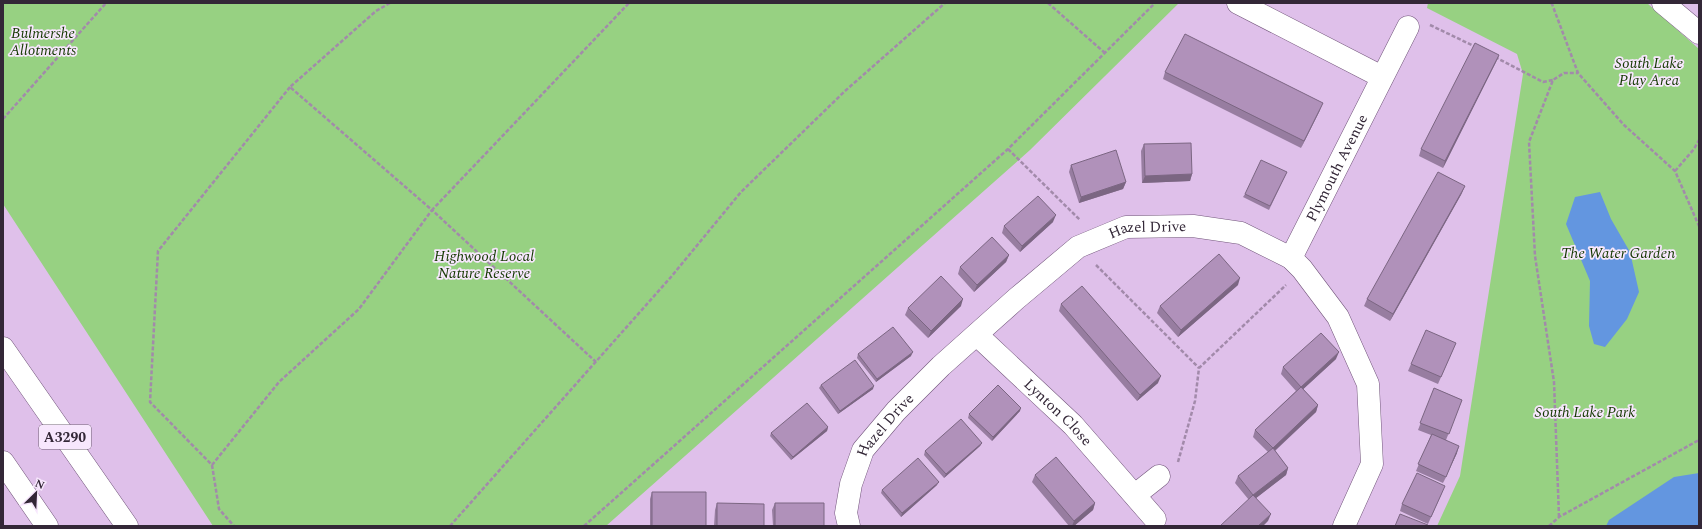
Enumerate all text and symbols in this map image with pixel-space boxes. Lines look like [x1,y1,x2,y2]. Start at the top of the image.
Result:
park label: Bulmershe Allotments [9,22,77,62]
park label: South Lake Play Area [1615,52,1684,92]
street label: Plymouth Avenue [1300,110,1374,226]
street label: Hazel Drive [1105,215,1186,245]
park label: The Water Garden [1561,242,1675,265]
park label: Highwood Local Nature Reserve [434,245,534,285]
street label: Lynton Close [1019,373,1098,451]
street label: Hazel Drive [850,388,919,460]
park label: South Lake Park [1535,401,1635,424]
road number: A3290 [39,425,91,449]
north arrow [16,473,56,513]
text: N [32,475,47,494]

